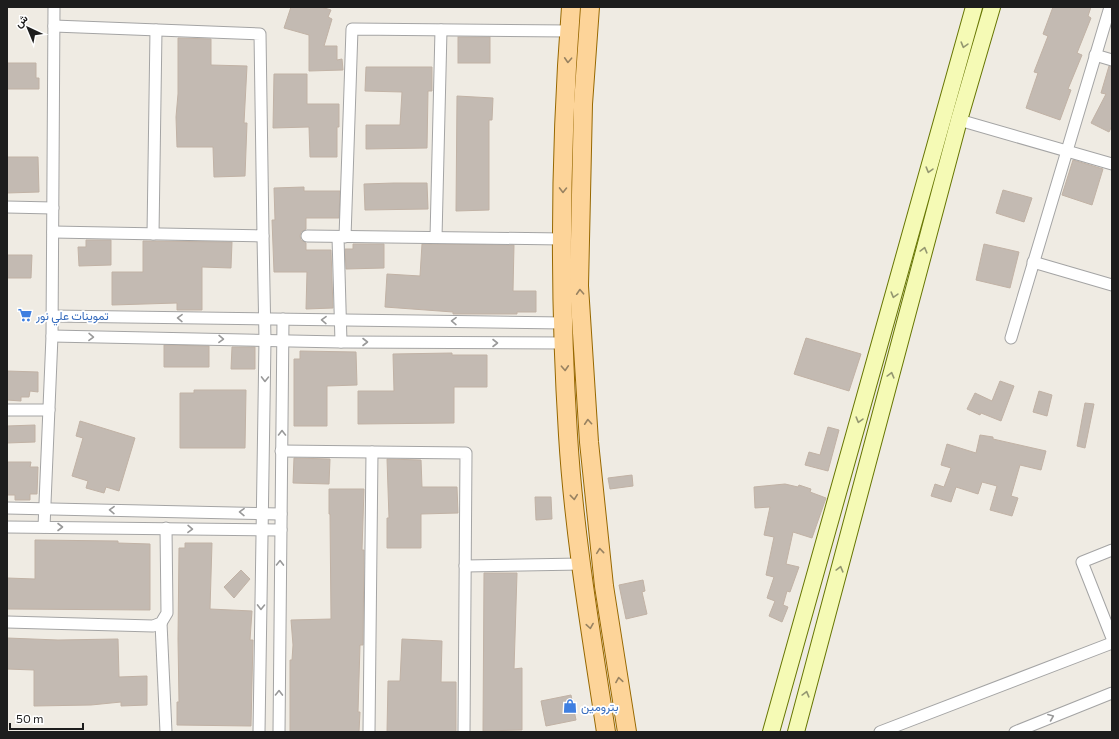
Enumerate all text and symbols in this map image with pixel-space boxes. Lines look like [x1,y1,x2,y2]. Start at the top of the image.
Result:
north arrow [8,8,48,48]
text: ش [11,11,31,30]
one-way arrow [960,41,969,48]
one-way arrow [564,57,572,63]
one-way arrow [925,166,933,173]
one-way arrow [559,187,567,193]
one-way arrow [920,247,928,253]
one-way arrow [575,289,584,295]
one-way arrow [890,292,898,298]
supermarket icon: تموينات علي نور [17,307,33,323]
place label: تموينات علي نور [35,308,109,326]
one-way arrow [177,314,183,322]
one-way arrow [321,316,327,324]
one-way arrow [451,317,457,326]
one-way arrow [88,333,94,341]
one-way arrow [218,335,224,343]
one-way arrow [362,338,368,346]
one-way arrow [492,339,498,347]
one-way arrow [561,365,569,371]
one-way arrow [886,372,895,379]
one-way arrow [261,376,269,382]
one-way arrow [855,417,863,423]
one-way arrow [583,419,592,425]
one-way arrow [277,430,286,436]
one-way arrow [569,494,578,500]
one-way arrow [109,506,115,514]
one-way arrow [239,508,245,516]
one-way arrow [57,523,63,531]
one-way arrow [187,524,193,533]
one-way arrow [596,548,605,554]
one-way arrow [276,560,284,566]
one-way arrow [835,565,843,572]
one-way arrow [257,604,265,610]
one-way arrow [585,623,594,629]
one-way arrow [615,677,624,683]
one-way arrow [275,690,283,696]
one-way arrow [801,691,810,698]
shop icon: بترومين [562,698,578,714]
place label: بترومين [581,699,618,715]
scale bar [10,705,83,731]
text: 50 m [16,711,44,725]
one-way arrow [1047,714,1054,722]

